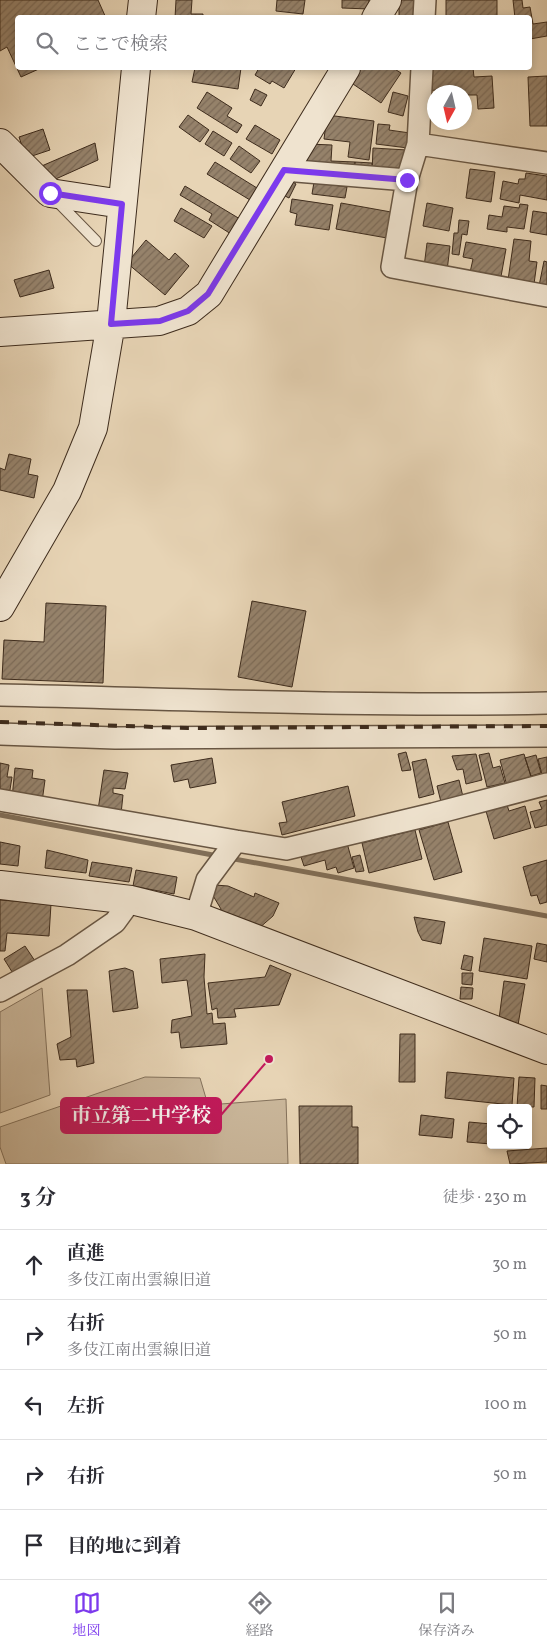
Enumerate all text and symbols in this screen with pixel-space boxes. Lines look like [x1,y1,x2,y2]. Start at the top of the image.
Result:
search box [15,15,532,70]
icon: search [33,29,61,57]
text: ここで検索 [73,32,168,58]
north arrow [427,85,472,130]
route end [396,169,419,192]
route start [39,182,62,205]
callout: 市立第二中学校 [61,1098,221,1133]
text: 市立第二中学校 [71,1103,211,1131]
map controls [487,1104,532,1149]
button: locate [487,1104,532,1149]
text: 3 分 [20,1184,56,1213]
text: 徒歩 · 230 m [442,1187,527,1209]
text: 直進 [67,1241,105,1267]
icon: ahead [20,1251,48,1279]
text: 30 m [492,1254,527,1276]
text: 多伎江南出雲線旧道 [67,1270,211,1292]
text: 右折 [67,1311,105,1337]
icon: right [20,1321,48,1349]
text: 50 m [493,1324,527,1346]
text: 多伎江南出雲線旧道 [67,1340,211,1362]
icon: left [20,1391,48,1419]
text: 左折 [67,1394,105,1420]
text: 100 m [484,1394,527,1416]
icon: right [20,1461,48,1489]
text: 右折 [67,1464,105,1490]
text: 50 m [493,1464,527,1486]
icon: arrive [20,1531,48,1559]
text: 目的地に到着 [67,1534,181,1560]
tab: 地図 [73,1589,101,1641]
tab: 経路 [246,1589,274,1641]
tab: 保存済み [419,1589,475,1641]

